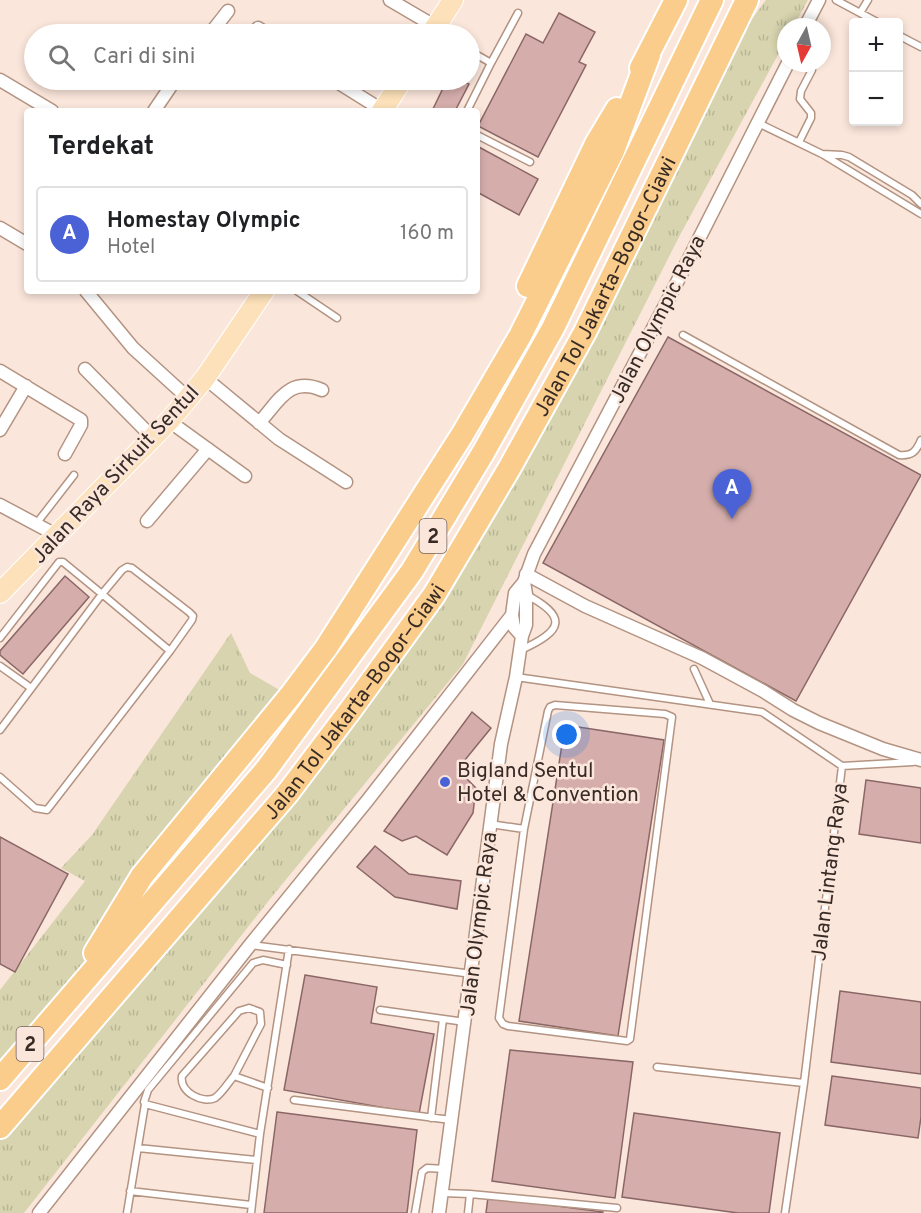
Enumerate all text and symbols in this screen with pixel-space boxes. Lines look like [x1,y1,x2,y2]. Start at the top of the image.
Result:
north arrow [777,18,831,72]
map controls [849,18,903,126]
button: + [849,18,903,72]
search box [24,24,480,90]
icon: search [45,41,78,74]
text: Cari di sini [93,44,195,71]
button: − [849,72,903,126]
text: Terdekat [48,131,154,164]
street label: Jalan Tol Jakarta–Bogor–Ciawi [529,153,683,422]
text: Homestay Olympic [107,208,301,235]
text: A [62,221,77,247]
text: 160 m [400,221,454,247]
street label: Jalan Olympic Raya [604,231,712,408]
text: Hotel [107,235,155,261]
street label: Jalan Raya Sirkuit Sentul [26,380,206,570]
pin: A [712,470,752,519]
road number: 2 [420,519,446,553]
street label: Jalan Tol Jakarta–Bogor–Ciawi [259,579,453,826]
your location [552,720,581,749]
place label: Bigland Sentul Hotel & Convention [457,758,639,809]
marker: Bigland Sentul Hotel & Convention [438,775,452,789]
street label: Jalan Lintang Raya [806,782,855,963]
street label: Jalan Olympic Raya [455,831,504,1018]
road number: 2 [16,1027,44,1061]

